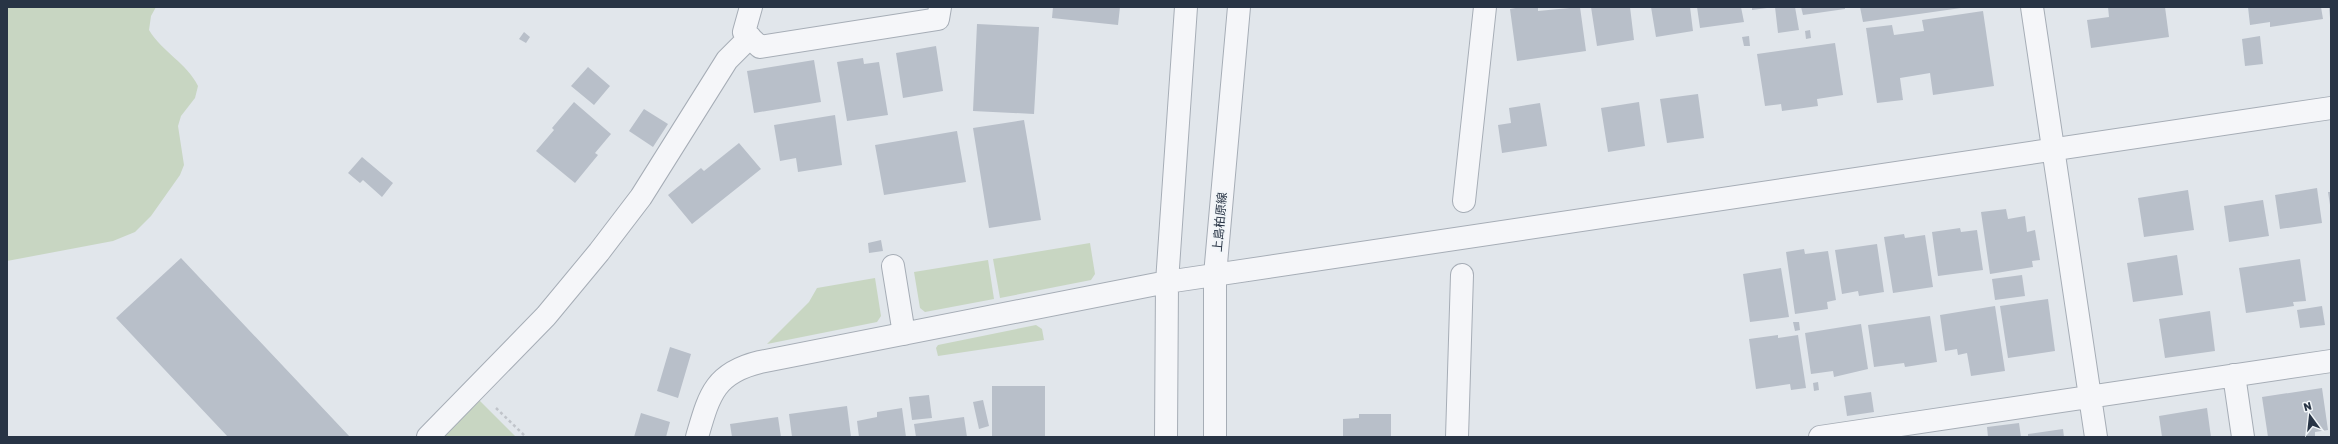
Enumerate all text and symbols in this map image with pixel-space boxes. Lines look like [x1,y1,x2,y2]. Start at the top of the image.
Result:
street label: 上島柏原線 [1210,191,1230,253]
north arrow [2290,396,2330,436]
text: N [2302,399,2313,414]

